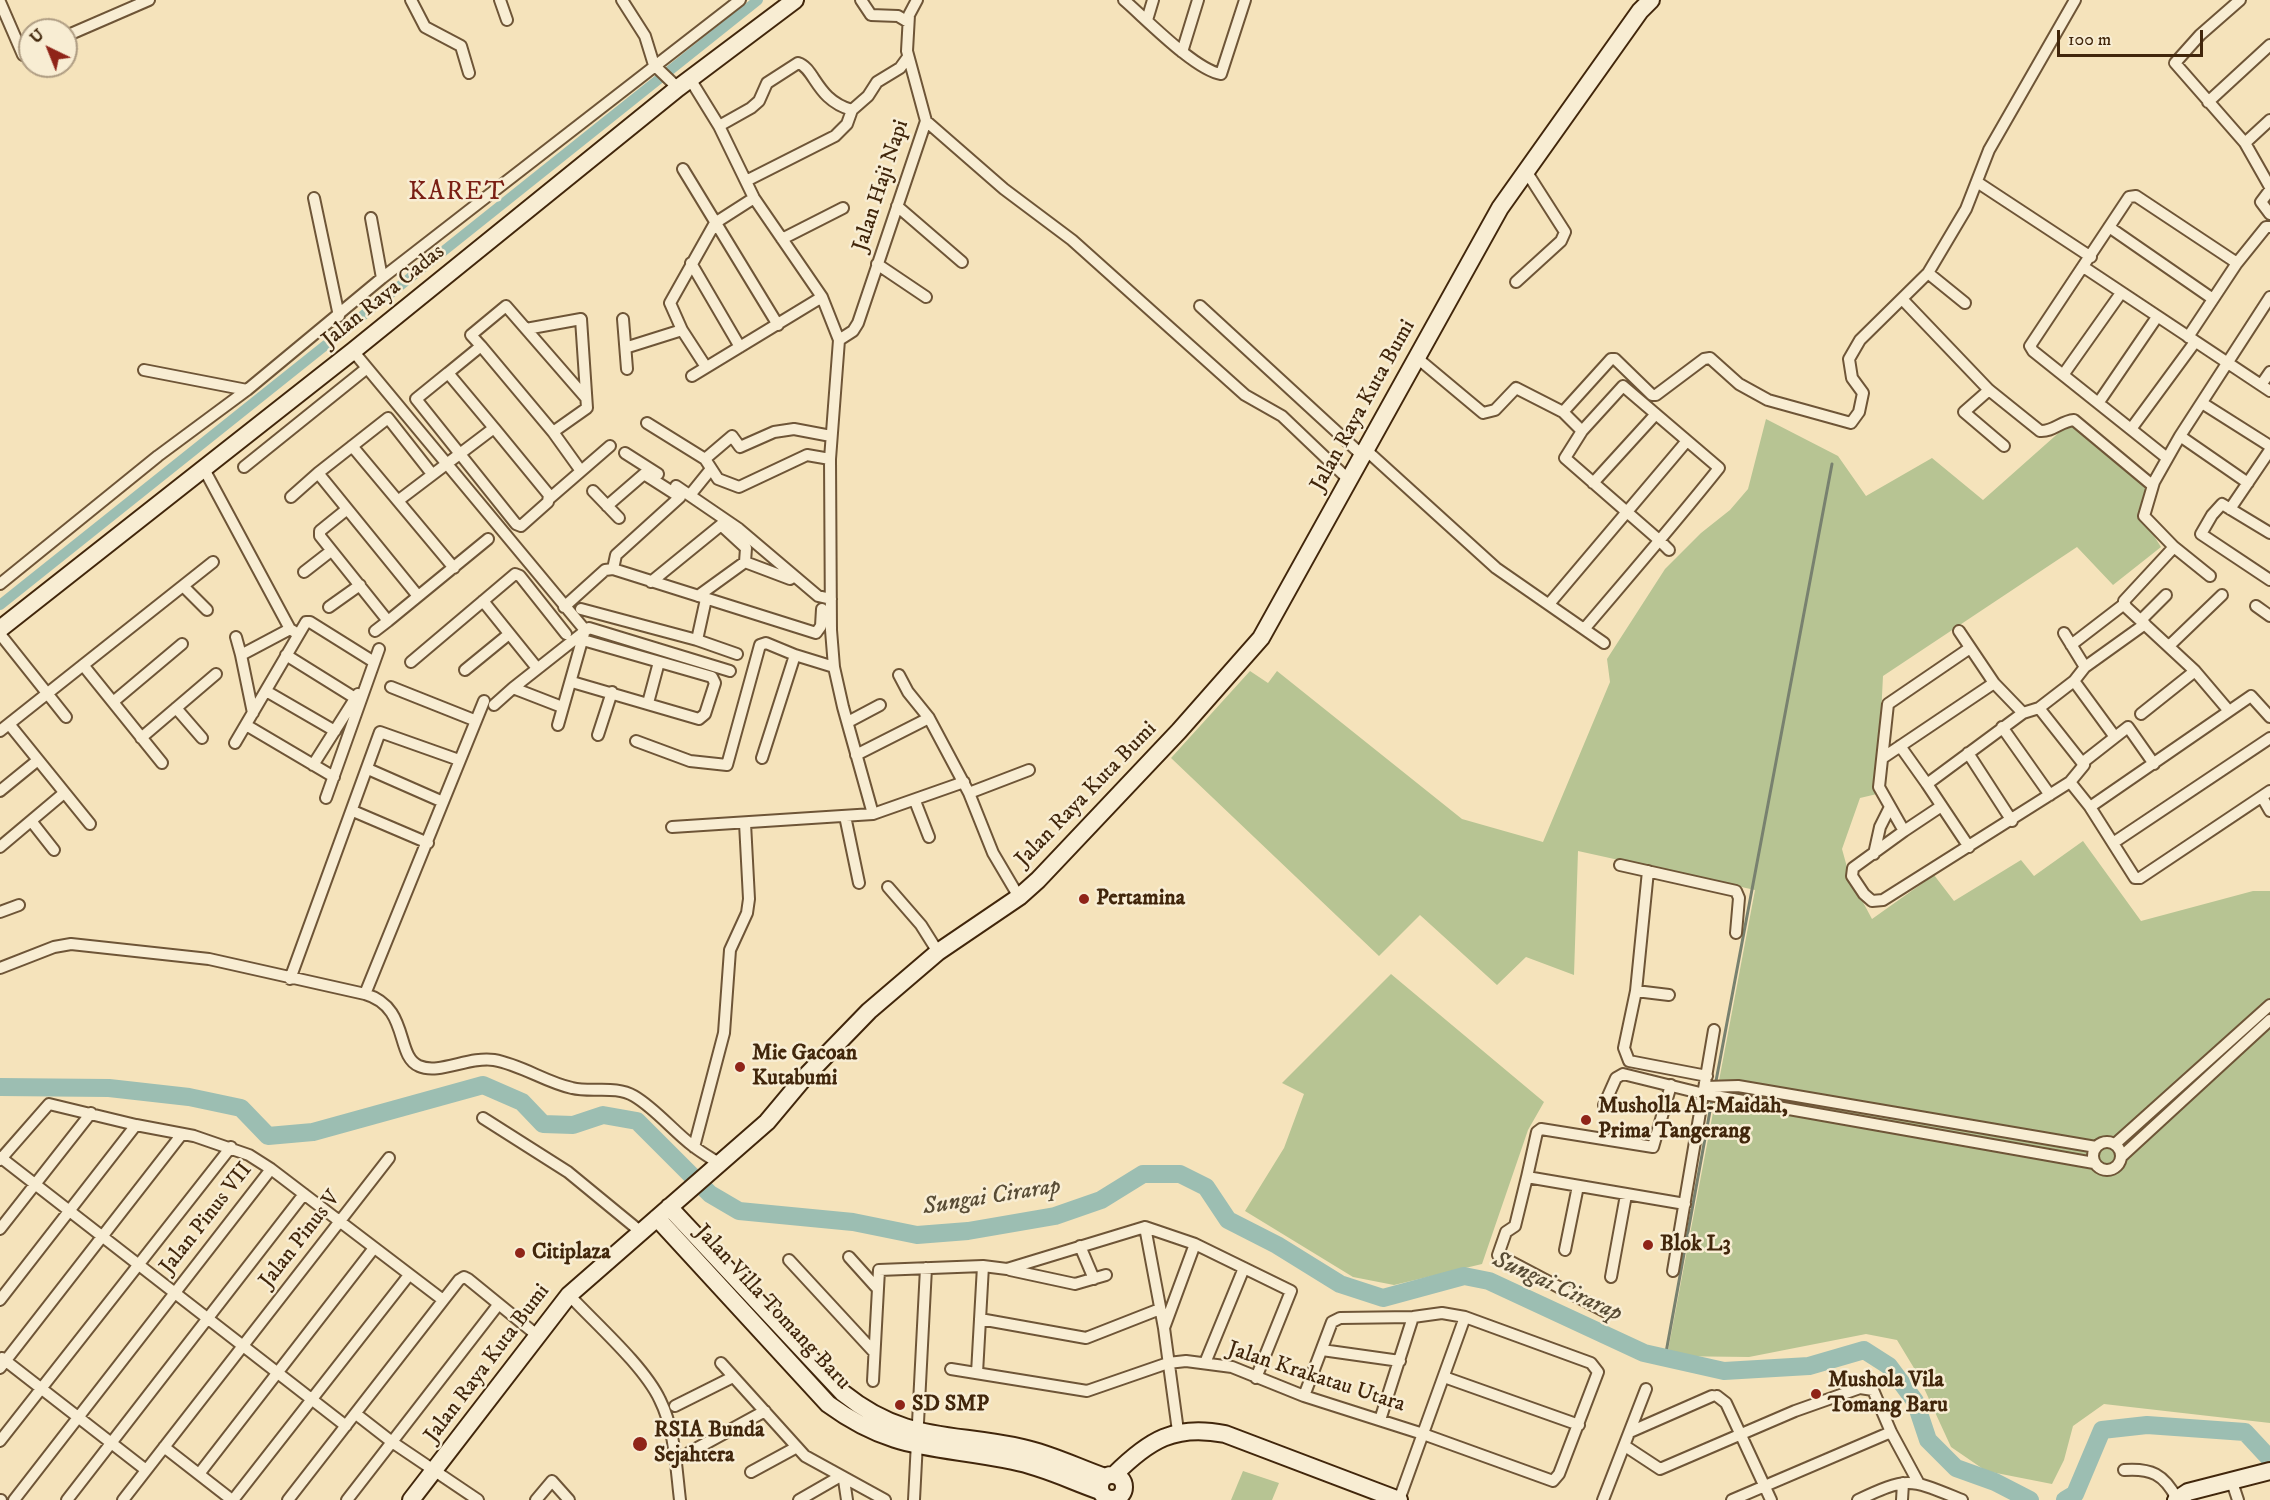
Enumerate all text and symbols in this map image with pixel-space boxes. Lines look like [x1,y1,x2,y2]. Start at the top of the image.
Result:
north arrow [18,18,78,78]
scale bar [2060,18,2206,56]
text: U [26,25,48,48]
text: 100 m [2068,29,2111,51]
street label: Jalan Haji Napi [848,117,916,255]
district label: KARET [408,178,506,210]
street label: Jalan Raya Cadas [317,240,451,354]
street label: Jalan Raya Kuta Bumi [1306,316,1422,496]
street label: Jalan Raya Kuta Bumi [1011,717,1163,873]
place label: Pertamina [1096,886,1185,912]
marker: Pertamina [1077,892,1091,906]
place label: Mie Gacoan Kutabumi [752,1041,857,1092]
marker: Mie Gacoan Kutabumi [733,1060,747,1074]
place label: Musholla Al-Maidah, Prima Tangerang [1598,1094,1788,1146]
marker: Musholla Al-Maidah, Prima Tangerang [1579,1113,1593,1127]
street label: Jalan Pinus VII [155,1158,259,1280]
water label: Sungai Cirarap [921,1173,1063,1223]
street label: Jalan Pinus V [255,1186,347,1294]
street label: Jalan Villa Tomang Baru [689,1220,855,1396]
place label: Blok L3 [1660,1232,1731,1258]
marker: Blok L3 [1641,1238,1655,1252]
place label: Citiplaza [532,1240,611,1266]
marker: Citiplaza [513,1246,527,1260]
water label: Sungai Cirarap [1488,1247,1626,1329]
street label: Jalan Raya Kuta Bumi [420,1279,556,1449]
street label: Jalan Krakatau Utara [1224,1337,1408,1419]
place label: Mushola Vila Tomang Baru [1828,1368,1948,1420]
marker: Mushola Vila Tomang Baru [1809,1387,1823,1401]
place label: SD SMP [912,1392,989,1418]
marker: SD SMP [893,1398,907,1412]
place label: RSIA Bunda Sejahtera [654,1418,764,1470]
marker: RSIA Bunda Sejahtera [631,1435,649,1453]

